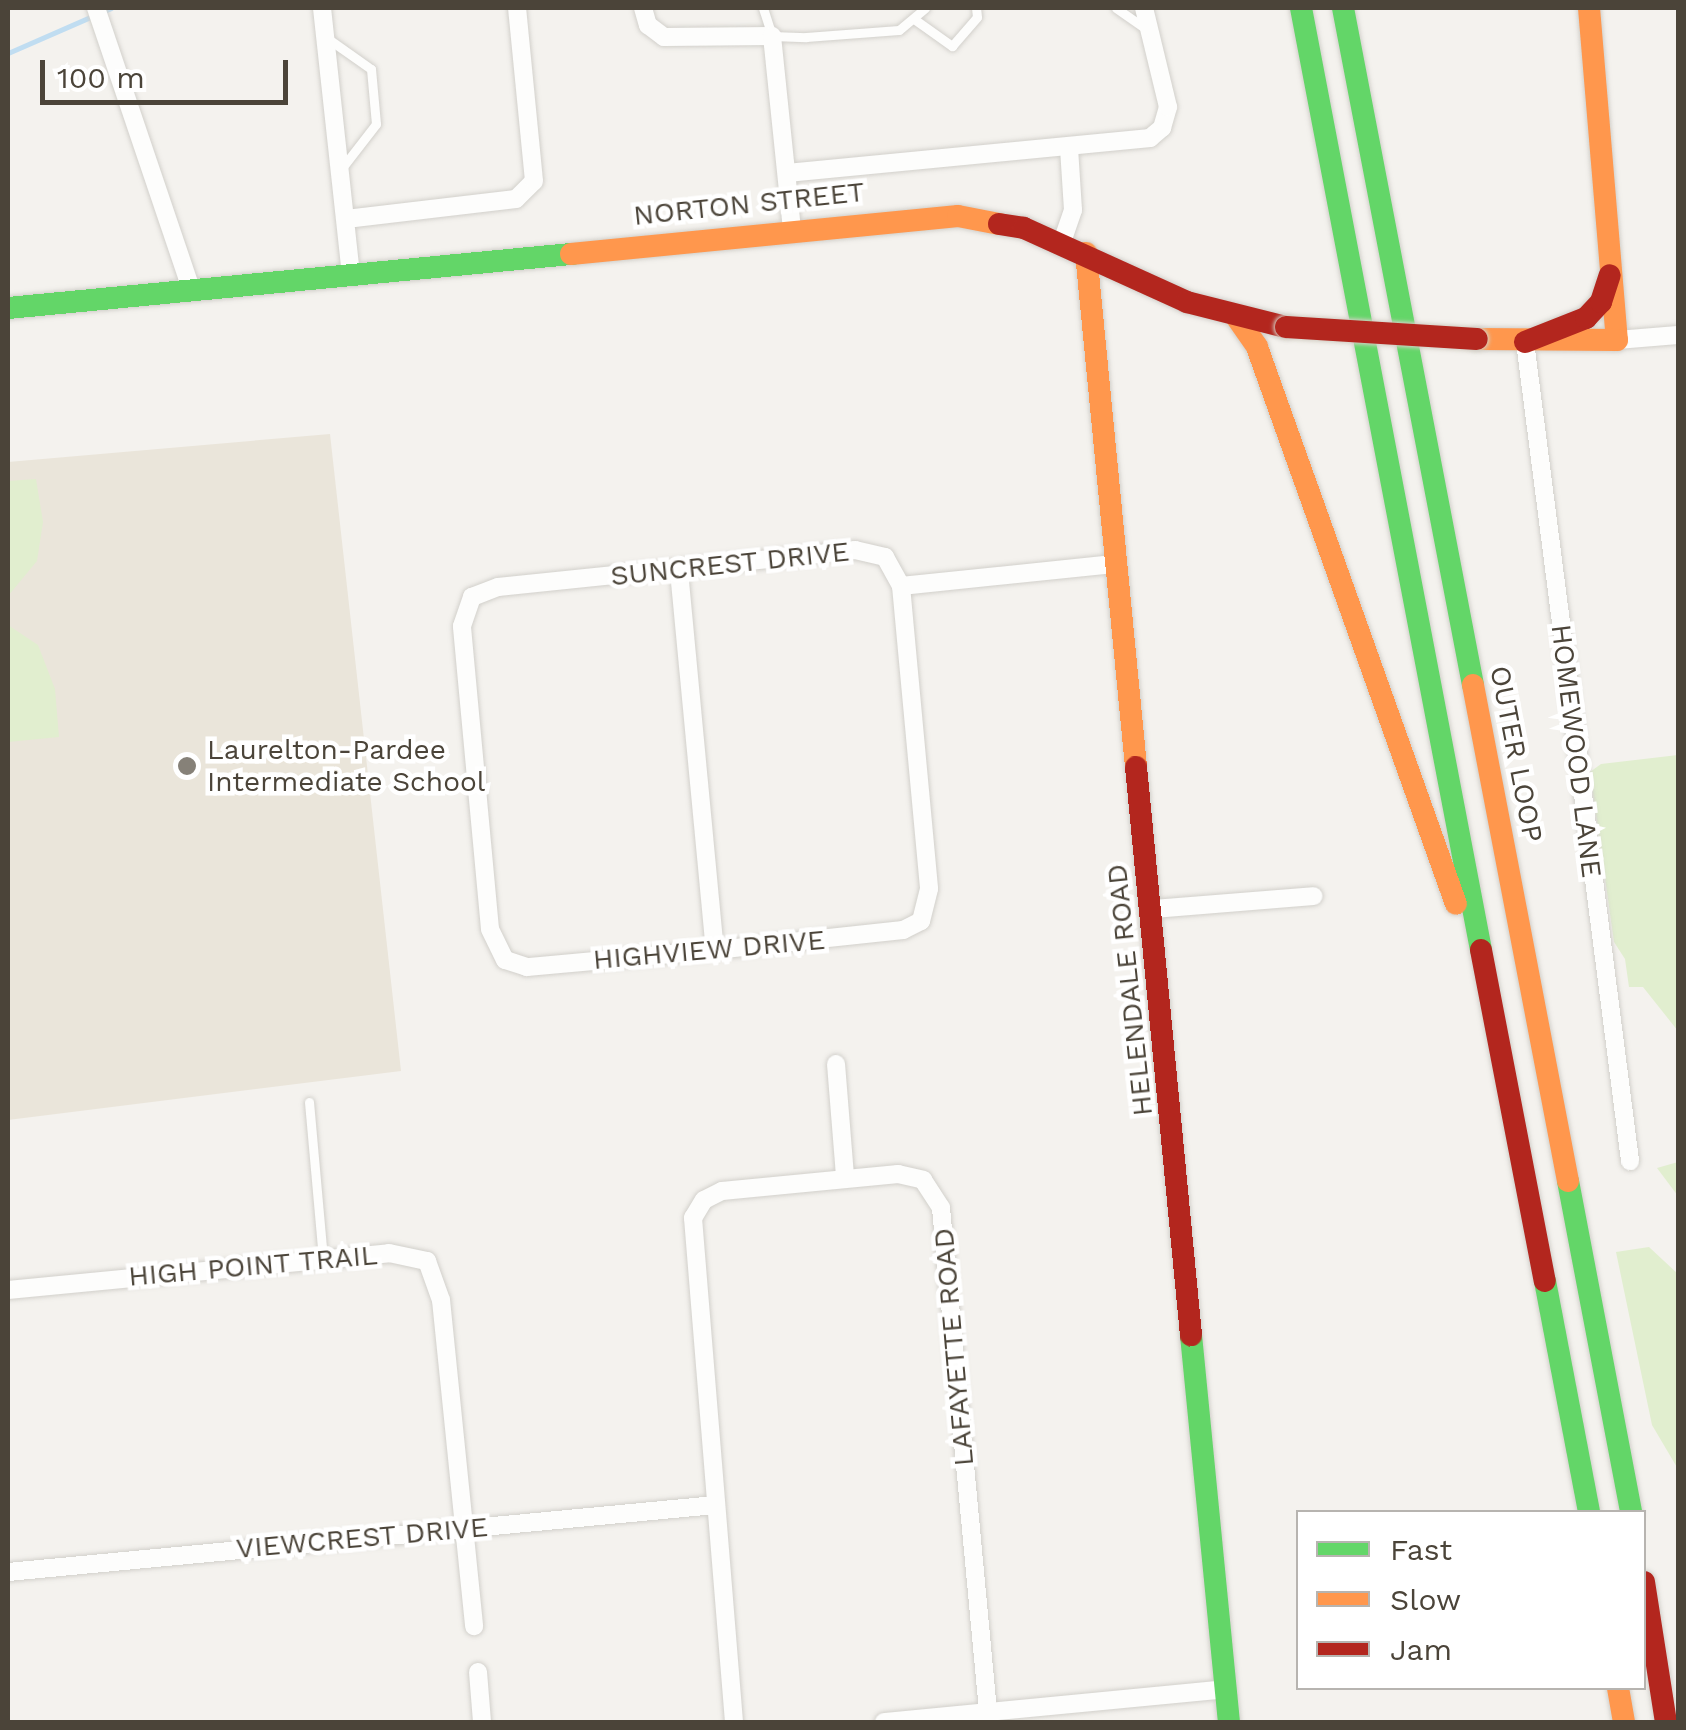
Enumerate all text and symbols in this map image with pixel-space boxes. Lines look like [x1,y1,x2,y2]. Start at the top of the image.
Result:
scale bar [45,40,292,102]
text: 100 m [57,60,145,95]
street label: NORTON STREET [632,175,866,233]
street label: SUNCREST DRIVE [609,535,851,593]
street label: HOMEWOOD LANE [1544,622,1608,880]
street label: OUTER LOOP [1482,663,1550,845]
place label: Laurelton-Pardee Intermediate School [207,733,485,799]
marker: Laurelton-Pardee Intermediate School [176,755,198,777]
street label: HELENDALE ROAD [1100,862,1160,1118]
street label: HIGHVIEW DRIVE [591,923,827,977]
street label: LAFAYETTE ROAD [927,1226,981,1468]
street label: HIGH POINT TRAIL [126,1238,380,1294]
street label: VIEWCREST DRIVE [234,1510,490,1566]
legend [1296,1510,1646,1690]
text: Fast [1390,1532,1452,1567]
text: Slow [1390,1582,1461,1617]
text: Jam [1390,1632,1452,1667]

